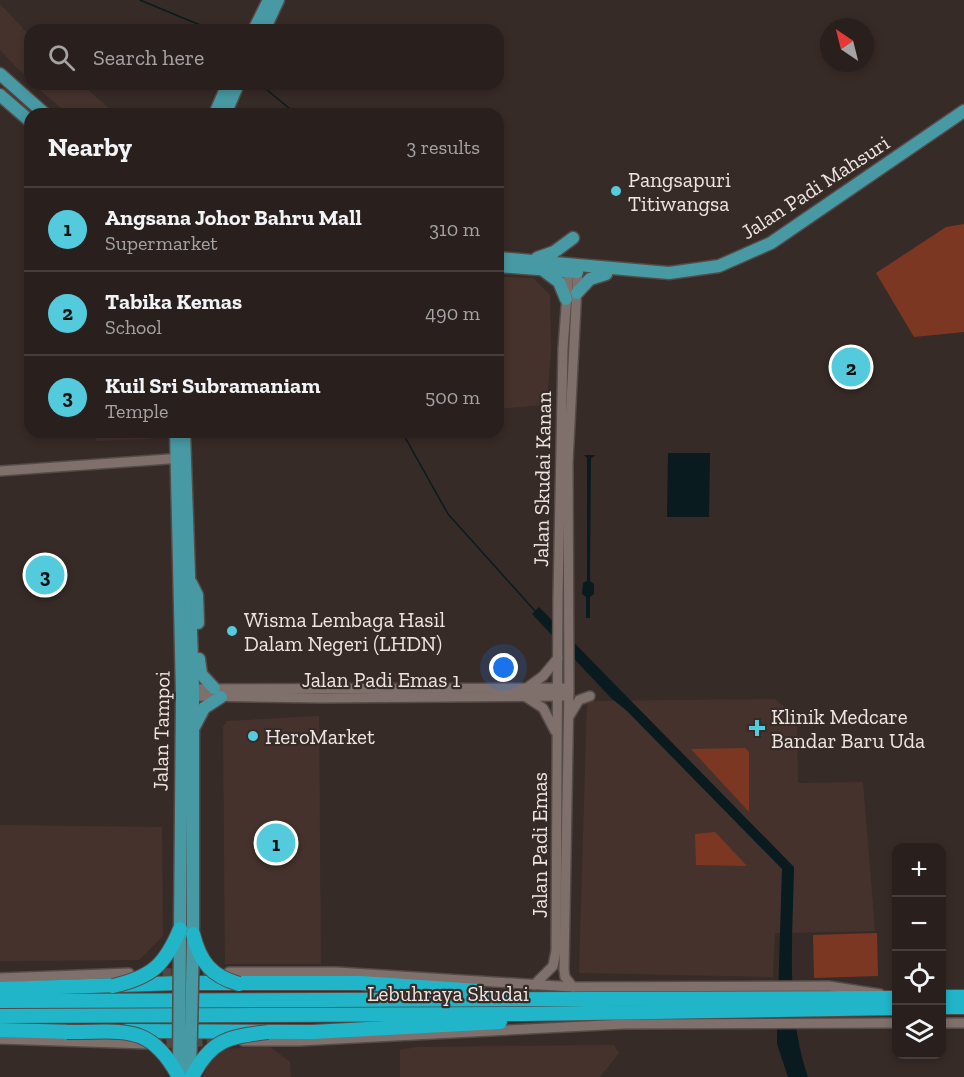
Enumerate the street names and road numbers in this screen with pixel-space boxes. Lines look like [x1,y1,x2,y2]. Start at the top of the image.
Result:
street label: Jalan Padi Mahsuri [736,130,894,244]
street label: Jalan Skudai Kanan [528,391,556,567]
street label: Jalan Padi Emas 1 [302,667,460,692]
street label: Jalan Tampoi [147,671,175,791]
street label: Jalan Padi Emas [527,772,552,918]
street label: Lebuhraya Skudai [367,981,529,1006]

